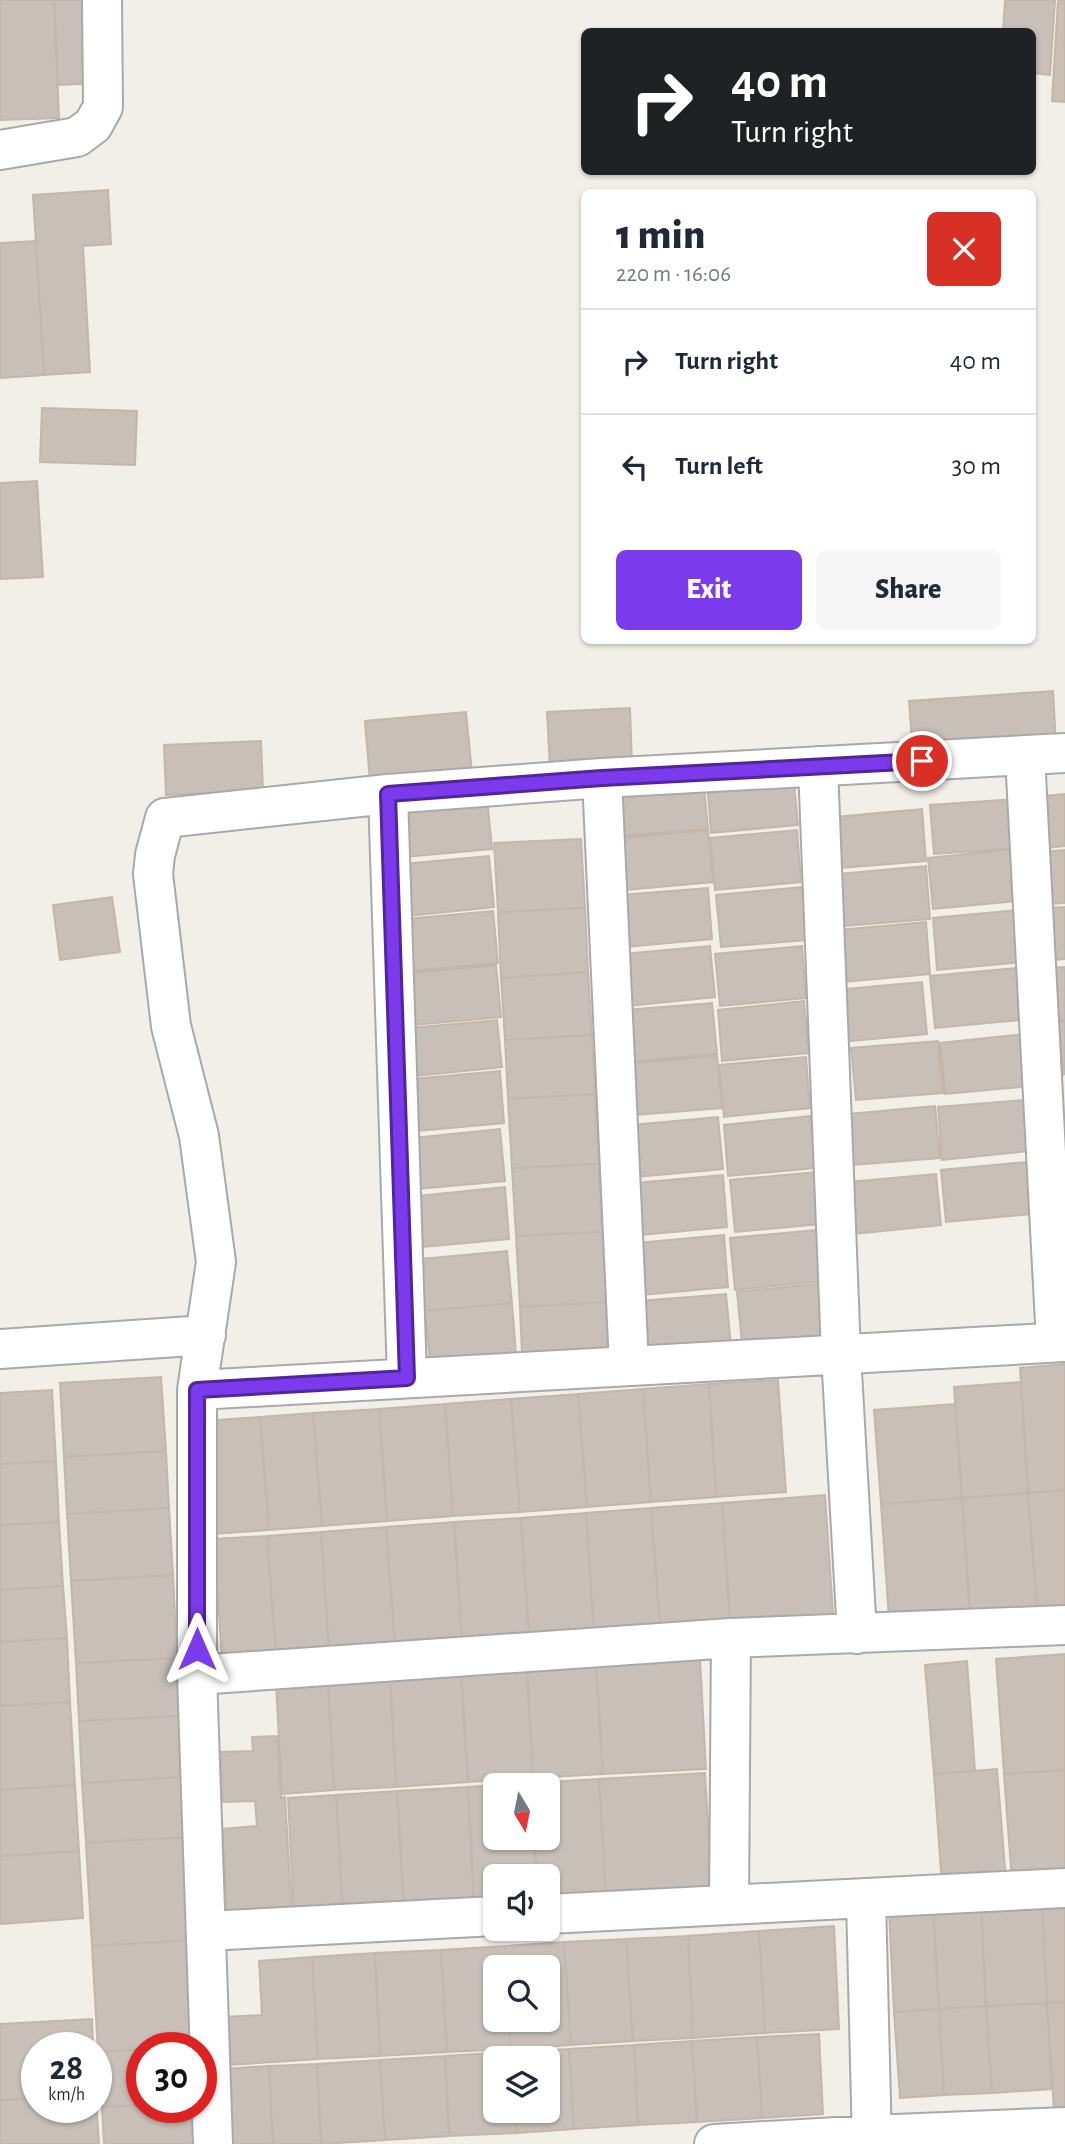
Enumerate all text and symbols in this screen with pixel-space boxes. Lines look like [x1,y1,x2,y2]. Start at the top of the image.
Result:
icon: right [616,56,707,147]
text: 40 m [731,58,828,107]
text: Turn right [731,116,853,148]
button: close [927,212,1001,286]
text: 1 min [616,214,705,256]
text: 220 m · 16:06 [616,263,731,286]
icon: right [616,343,654,381]
text: Turn right [675,348,778,374]
text: 40 m [950,348,1001,374]
icon: left [616,448,654,486]
text: Turn left [675,453,763,479]
text: 30 m [951,453,1001,479]
button: Exit [616,550,802,630]
button: Share [816,550,1001,630]
pin [892,731,952,791]
icon: arrive [903,742,941,780]
position arrow [160,1612,234,1686]
north arrow [483,1773,560,1850]
map controls [483,1773,560,2123]
button: sound [483,1864,560,1941]
button: search [483,1955,560,2032]
speed limit sign: 30 [126,2032,217,2123]
button: layers [483,2046,560,2123]
text: 28 [50,2051,83,2086]
text: km/h [48,2086,85,2104]

